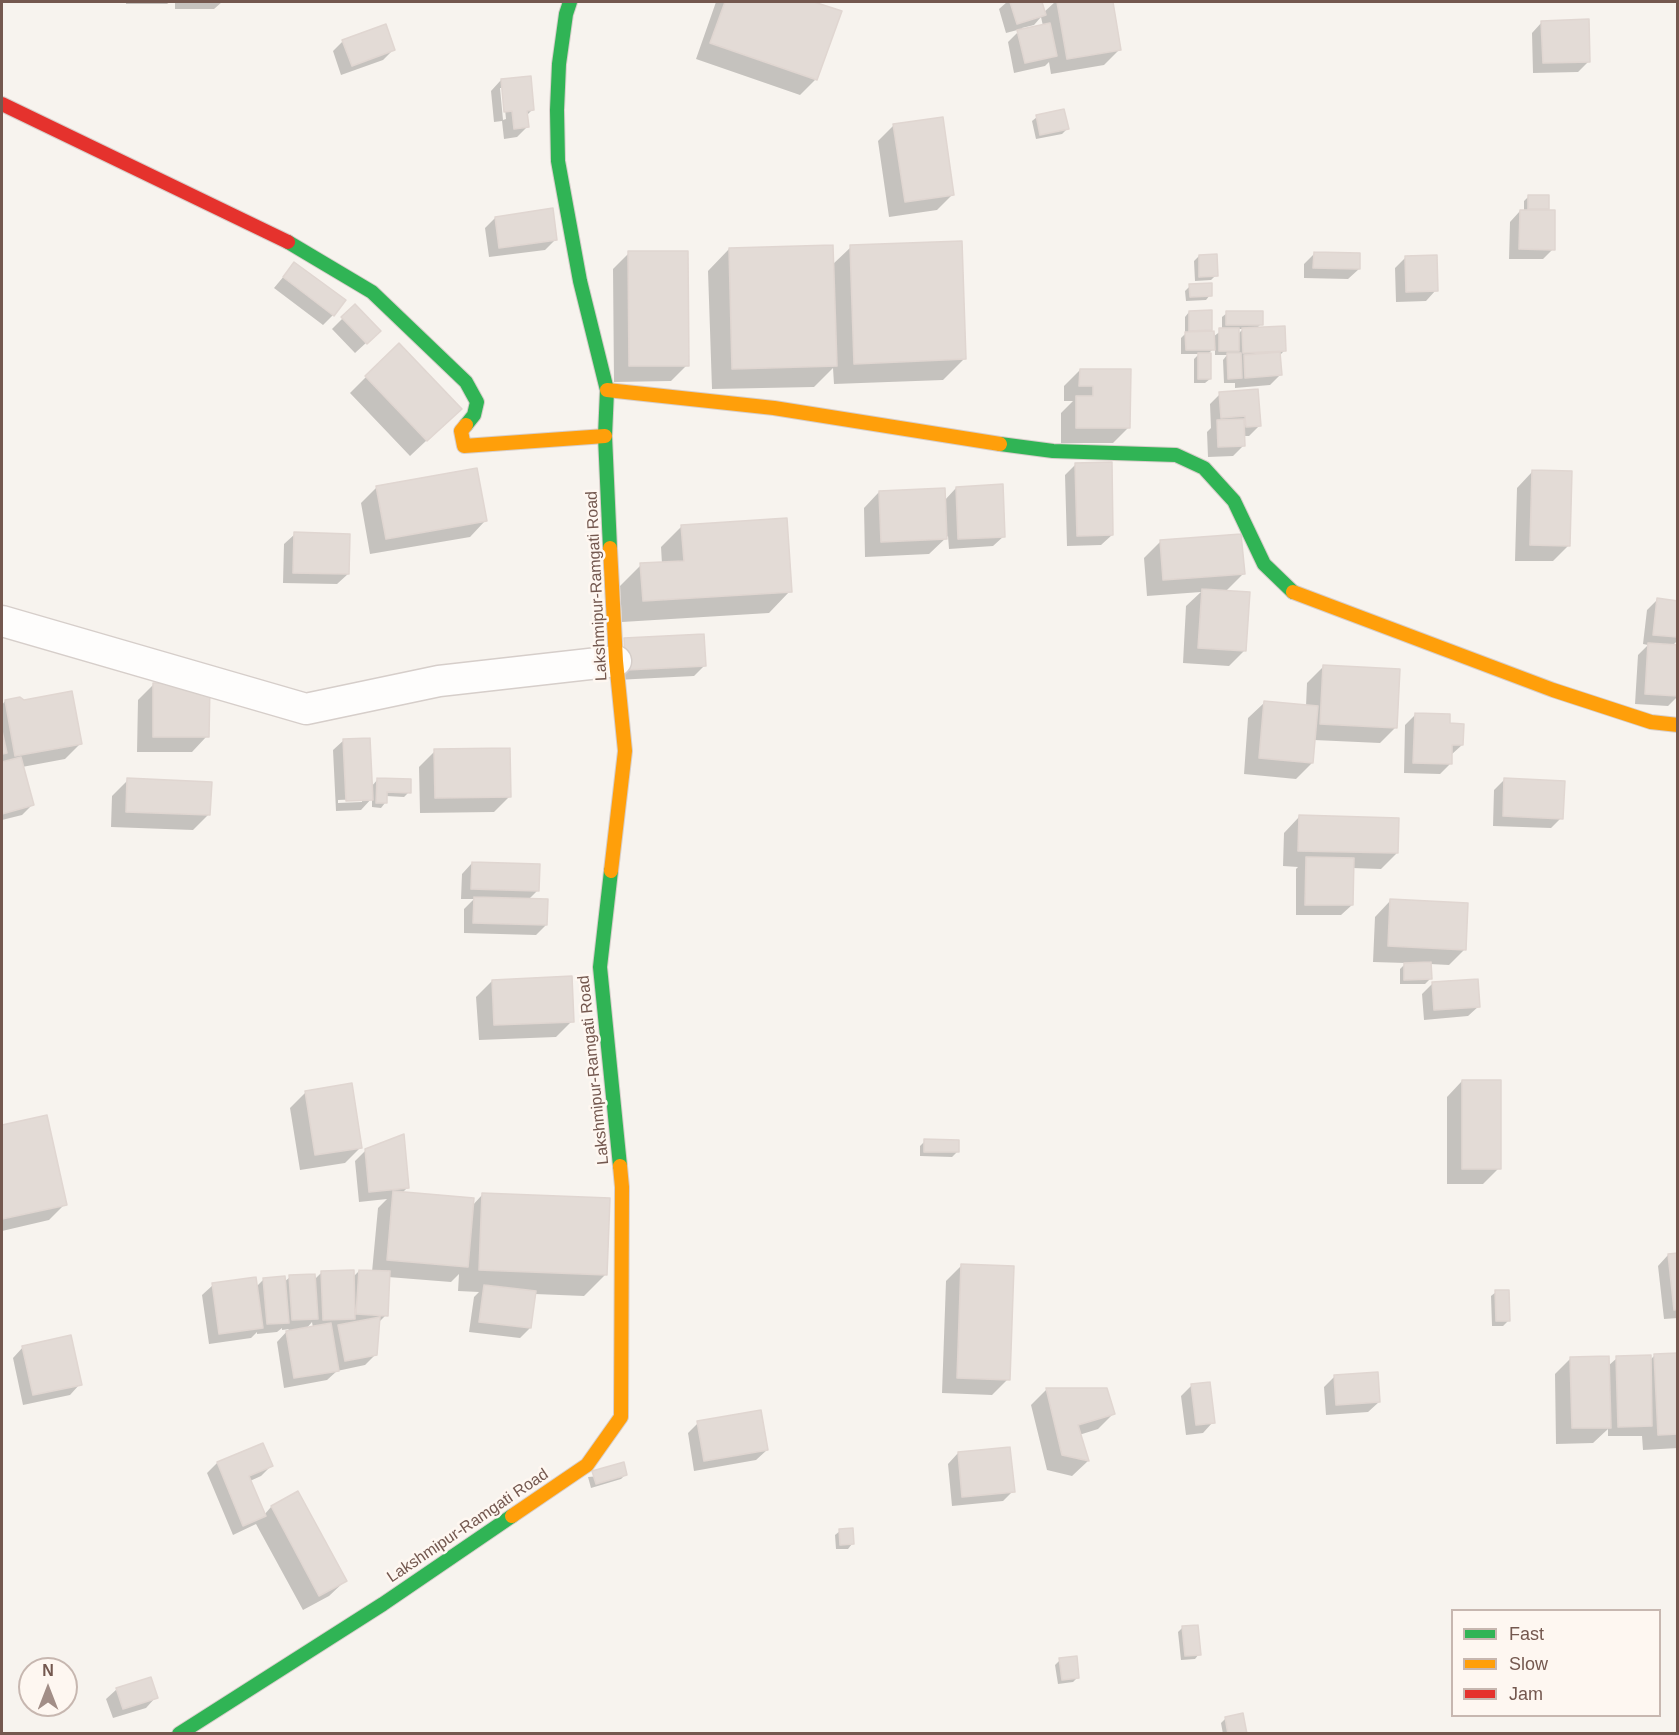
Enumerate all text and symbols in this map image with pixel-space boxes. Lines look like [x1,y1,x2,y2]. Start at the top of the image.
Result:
street label: Lakshmipur-Ramgati Road [582,490,612,682]
street label: Lakshmipur-Ramgati Road [575,974,613,1166]
street label: Lakshmipur-Ramgati Road [384,1465,552,1587]
legend [1451,1609,1661,1717]
text: Fast [1509,1624,1544,1644]
text: Slow [1509,1654,1548,1674]
north arrow [18,1657,78,1717]
text: N [42,1662,54,1679]
text: Jam [1509,1684,1543,1704]

